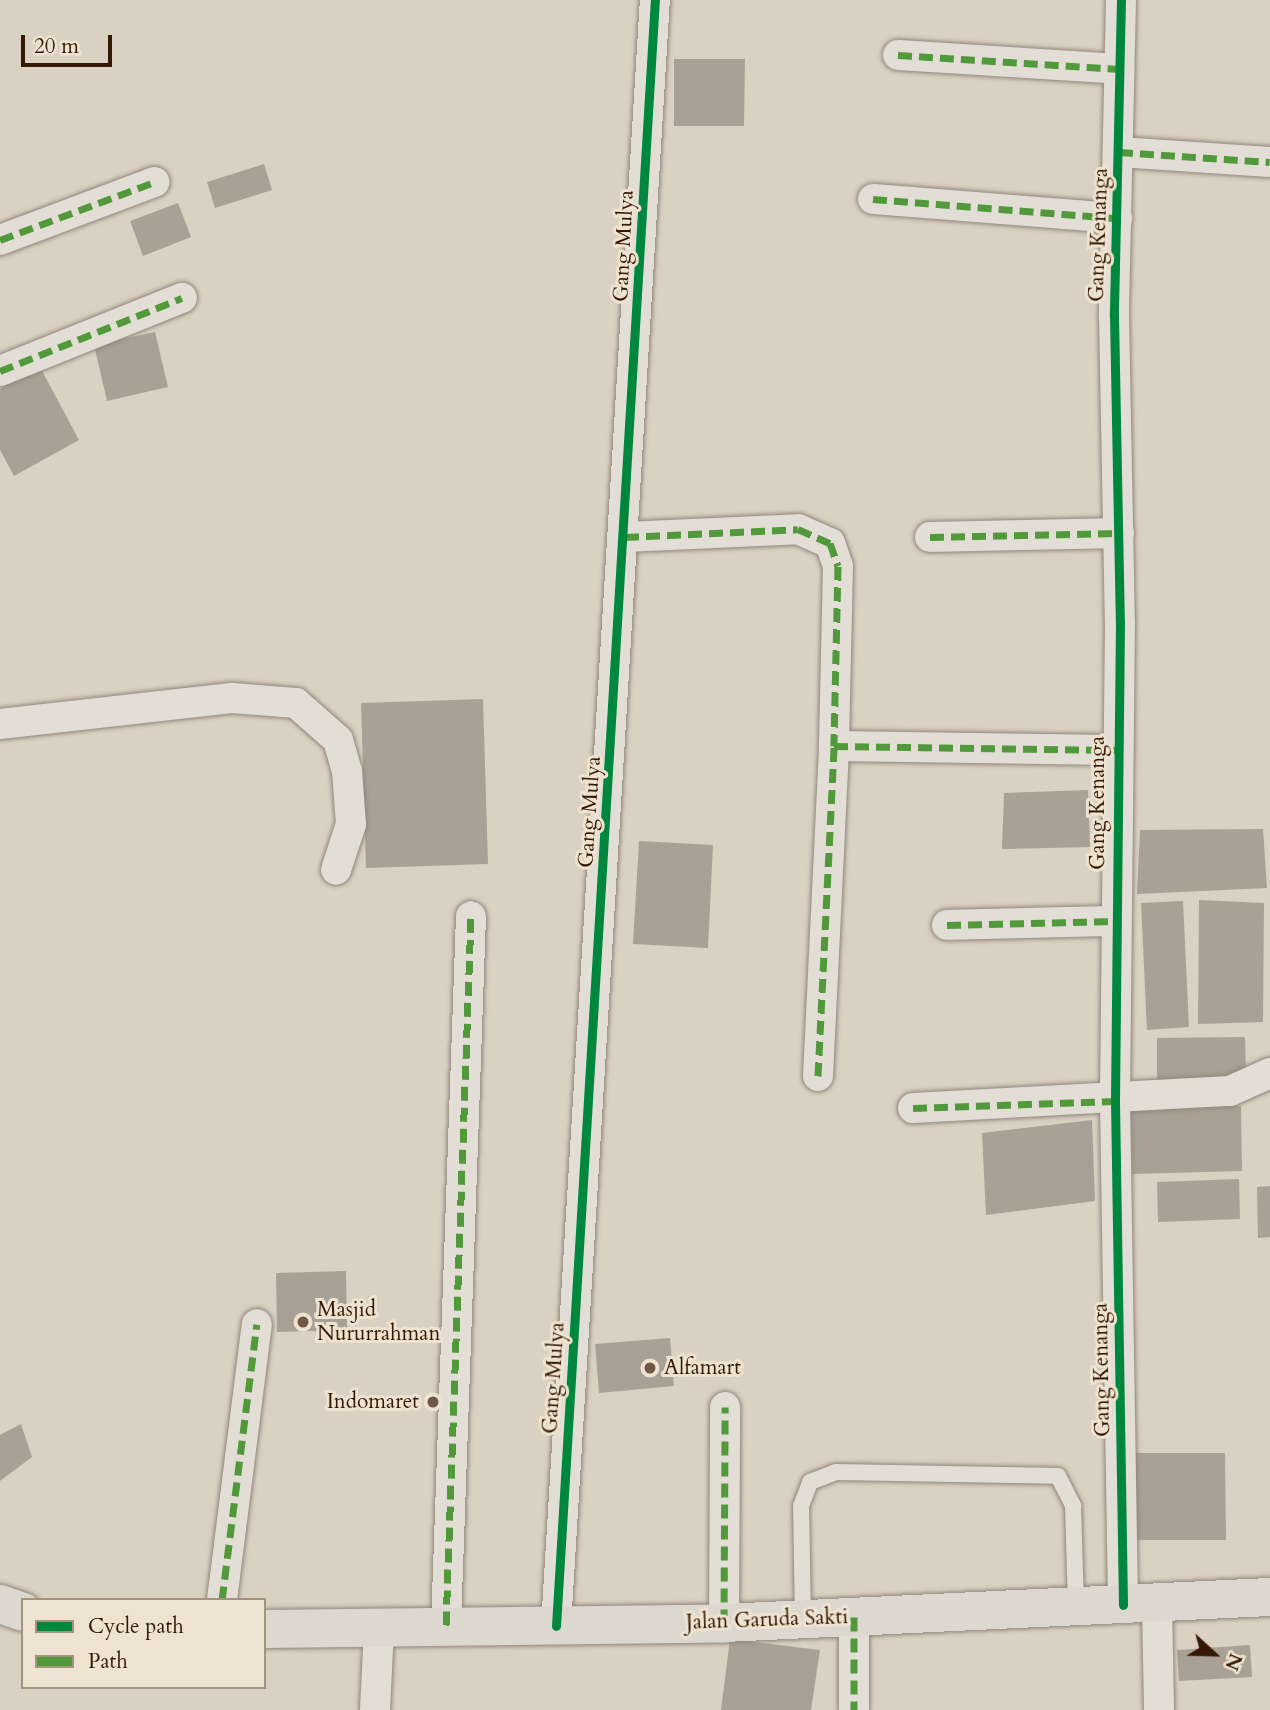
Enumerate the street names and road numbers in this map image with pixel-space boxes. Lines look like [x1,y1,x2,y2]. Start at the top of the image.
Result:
street label: Gang Kenanga [1084,168,1114,302]
street label: Gang Mulya [608,189,640,303]
street label: Gang Kenanga [1085,736,1111,870]
street label: Gang Mulya [574,755,606,869]
street label: Gang Kenanga [1088,1303,1116,1437]
street label: Gang Mulya [538,1321,570,1435]
street label: Jalan Garuda Sakti [685,1605,849,1635]

